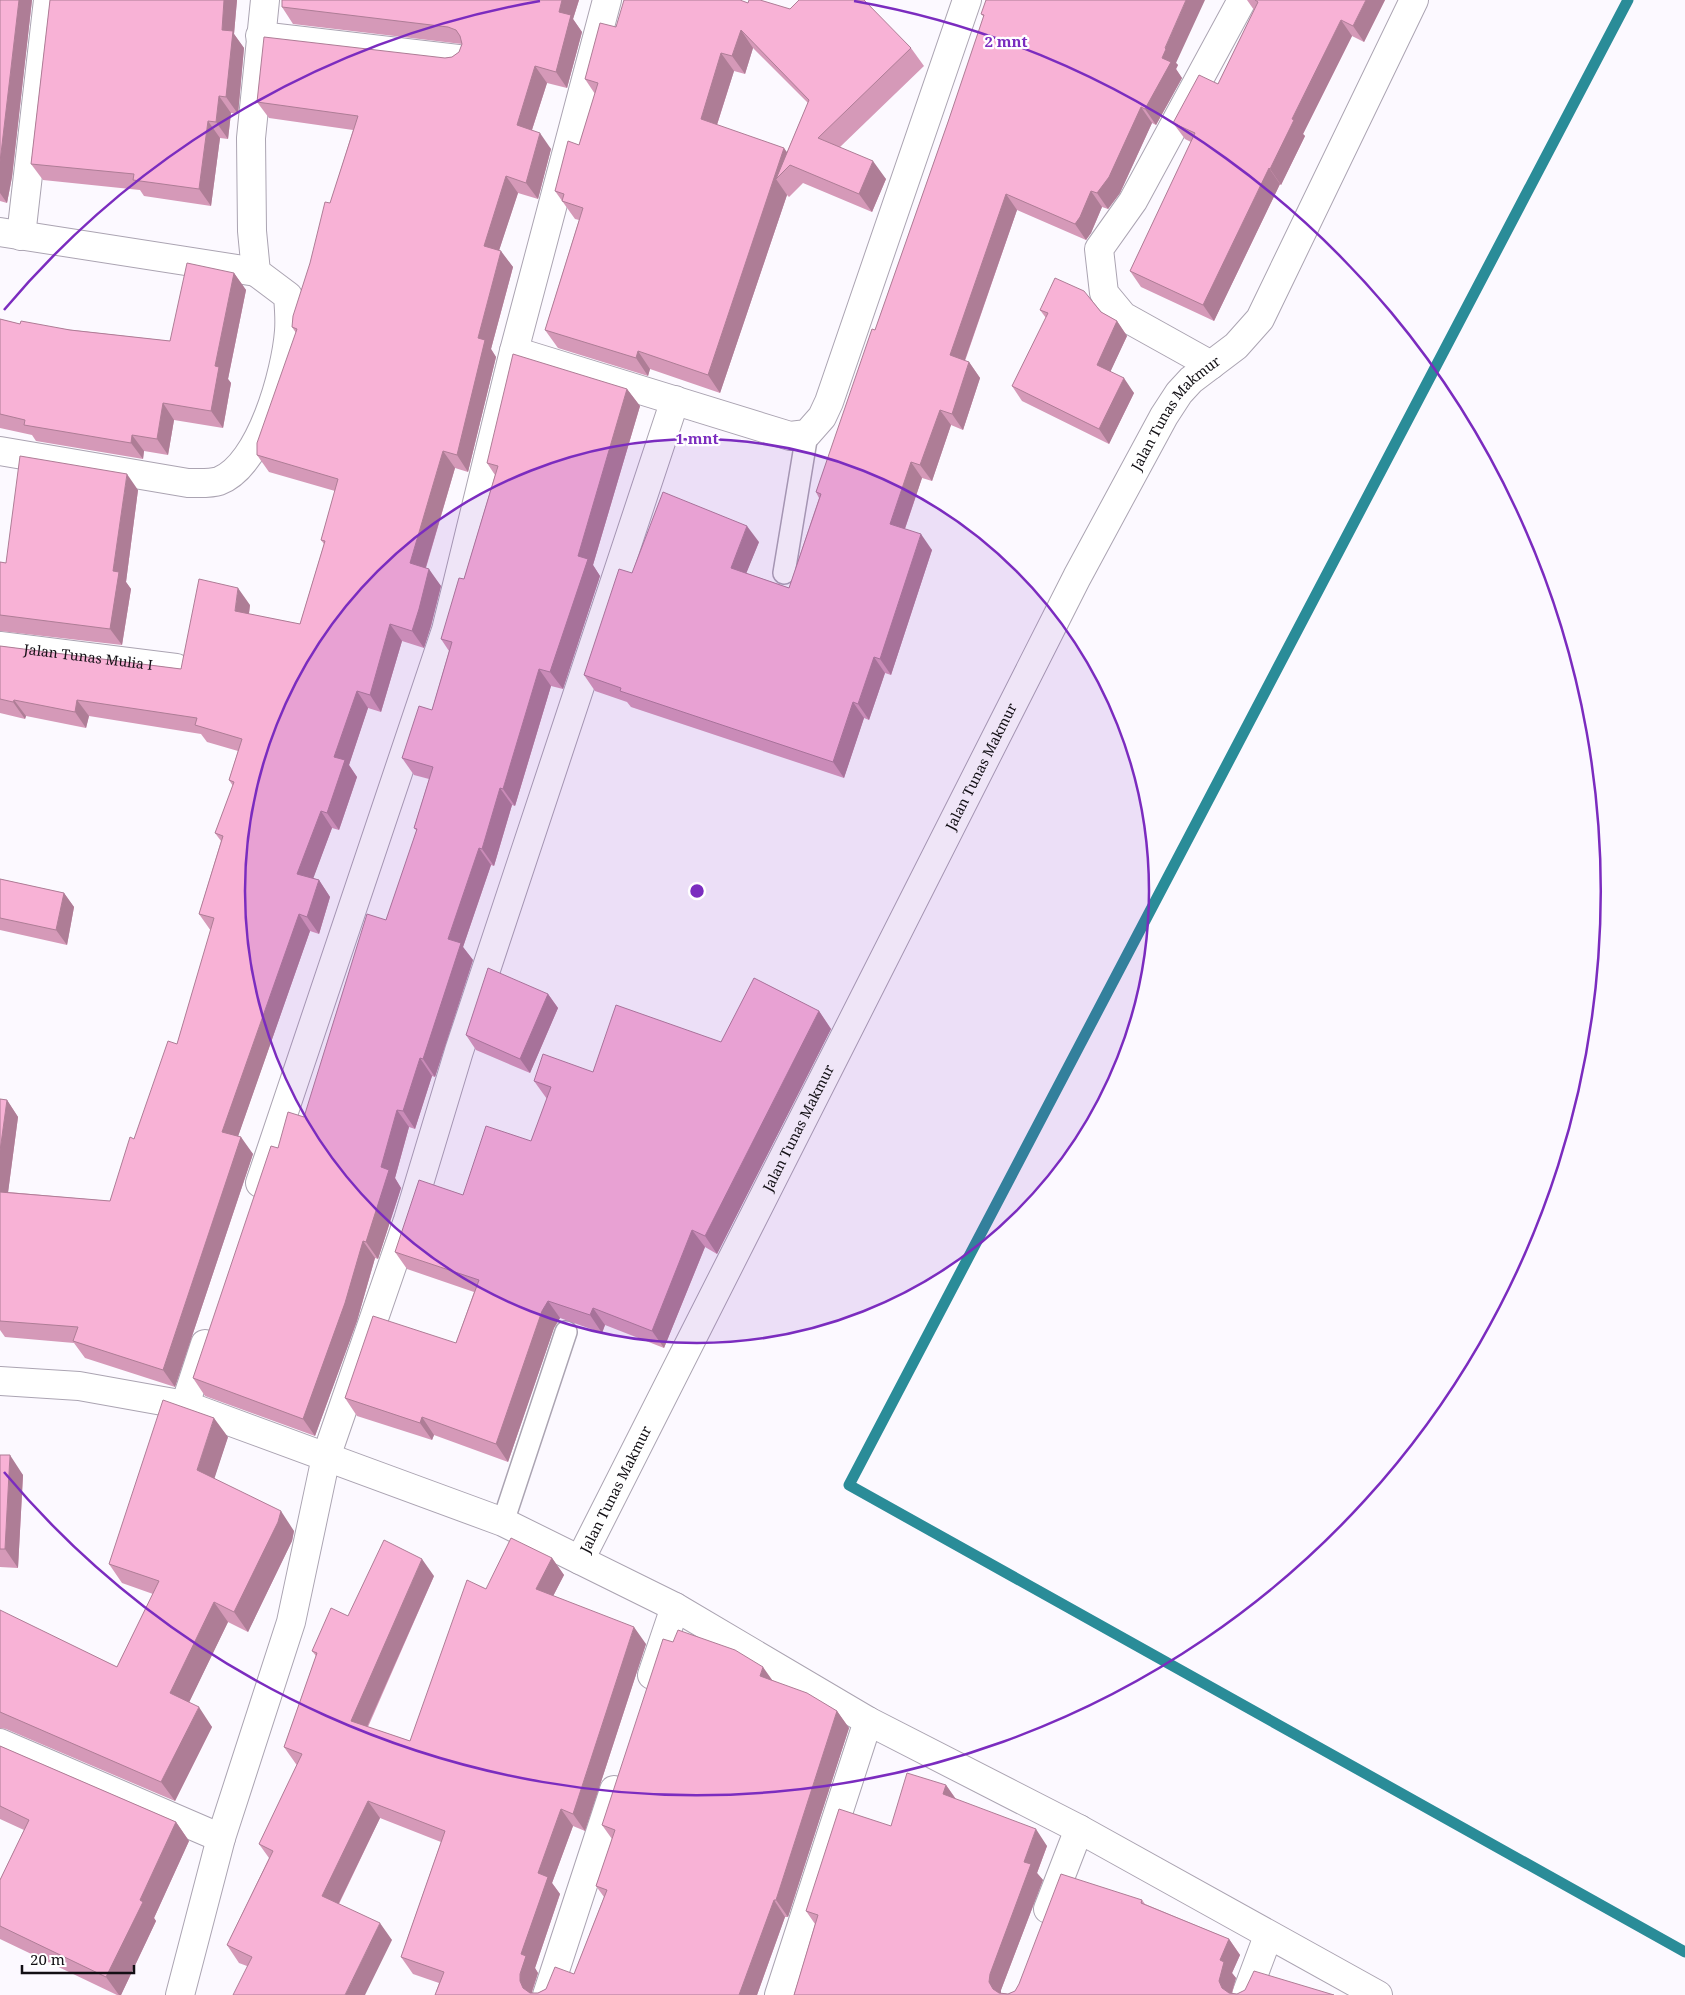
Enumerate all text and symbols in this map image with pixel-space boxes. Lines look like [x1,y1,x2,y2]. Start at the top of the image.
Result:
text: 2 mnt [984,31,1028,51]
street label: Jalan Tunas Makmur [1126,351,1224,474]
text: 1 mnt [675,428,719,448]
street label: Jalan Tunas Mulia I [22,639,154,674]
street label: Jalan Tunas Makmur [940,699,1021,834]
centre of rings [688,882,706,900]
street label: Jalan Tunas Makmur [757,1061,838,1196]
street label: Jalan Tunas Makmur [575,1422,655,1557]
scale bar [22,1942,135,1974]
text: 20 m [30,1949,65,1969]

